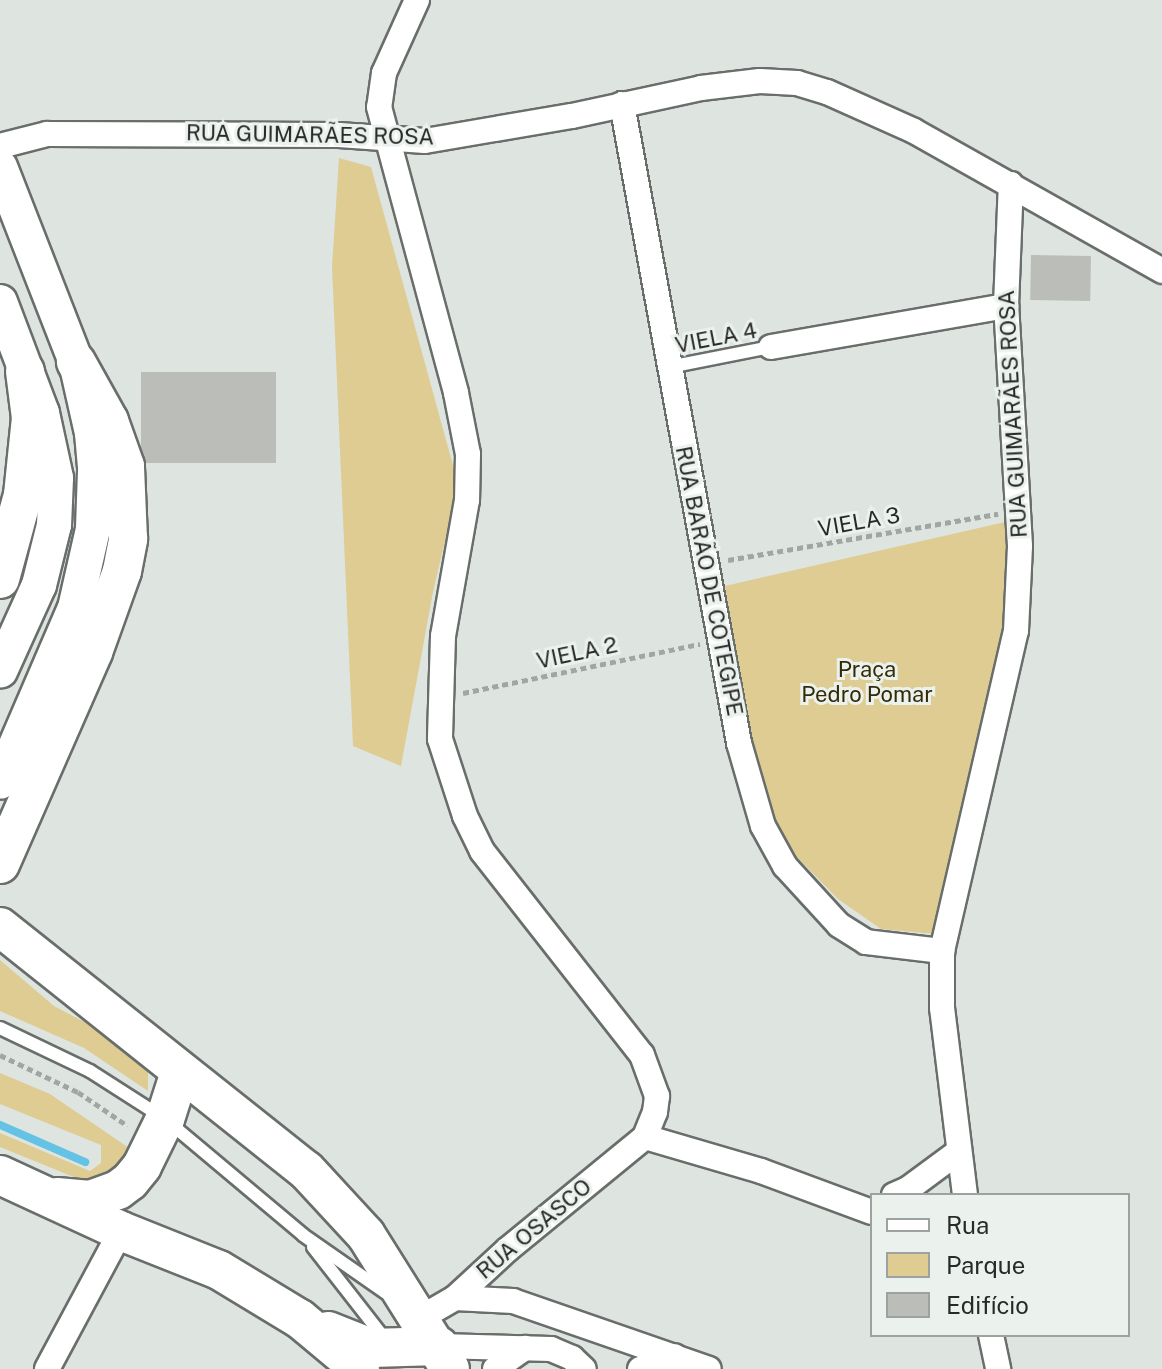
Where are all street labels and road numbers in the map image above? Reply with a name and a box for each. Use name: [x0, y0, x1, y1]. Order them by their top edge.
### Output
street label: RUA GUIMARÃES ROSA: [186, 120, 434, 150]
street label: RUA GUIMARÃES ROSA: [993, 289, 1033, 539]
street label: VIELA 4: [673, 317, 759, 359]
street label: RUA BARÃO DE COTEGIPE: [670, 444, 748, 718]
street label: VIELA 3: [816, 502, 902, 542]
street label: VIELA 2: [534, 632, 620, 674]
street label: RUA OSASCO: [471, 1173, 597, 1285]

